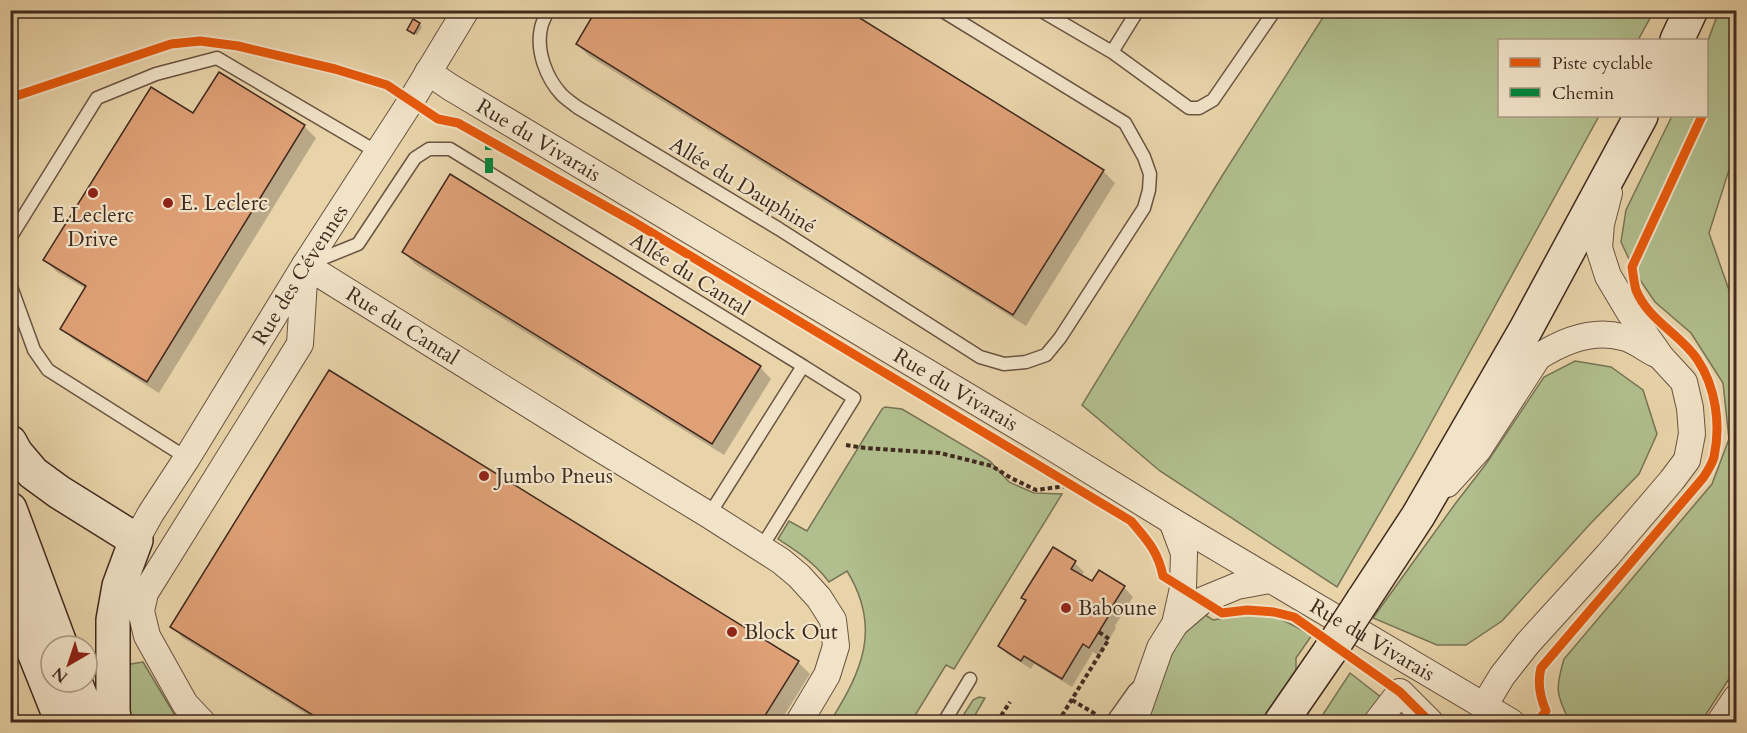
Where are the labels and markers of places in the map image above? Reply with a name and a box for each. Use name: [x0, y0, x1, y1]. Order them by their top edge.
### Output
marker: E.Leclerc Drive: [86, 186, 100, 200]
place label: E. Leclerc: [180, 189, 268, 218]
marker: E. Leclerc: [161, 196, 175, 210]
place label: E.Leclerc Drive: [52, 201, 134, 254]
place label: Jumbo Pneus: [493, 462, 613, 491]
marker: Jumbo Pneus: [477, 469, 491, 483]
place label: Baboune: [1078, 594, 1157, 623]
marker: Baboune: [1059, 601, 1073, 615]
place label: Block Out: [744, 618, 838, 647]
marker: Block Out: [725, 625, 739, 639]

